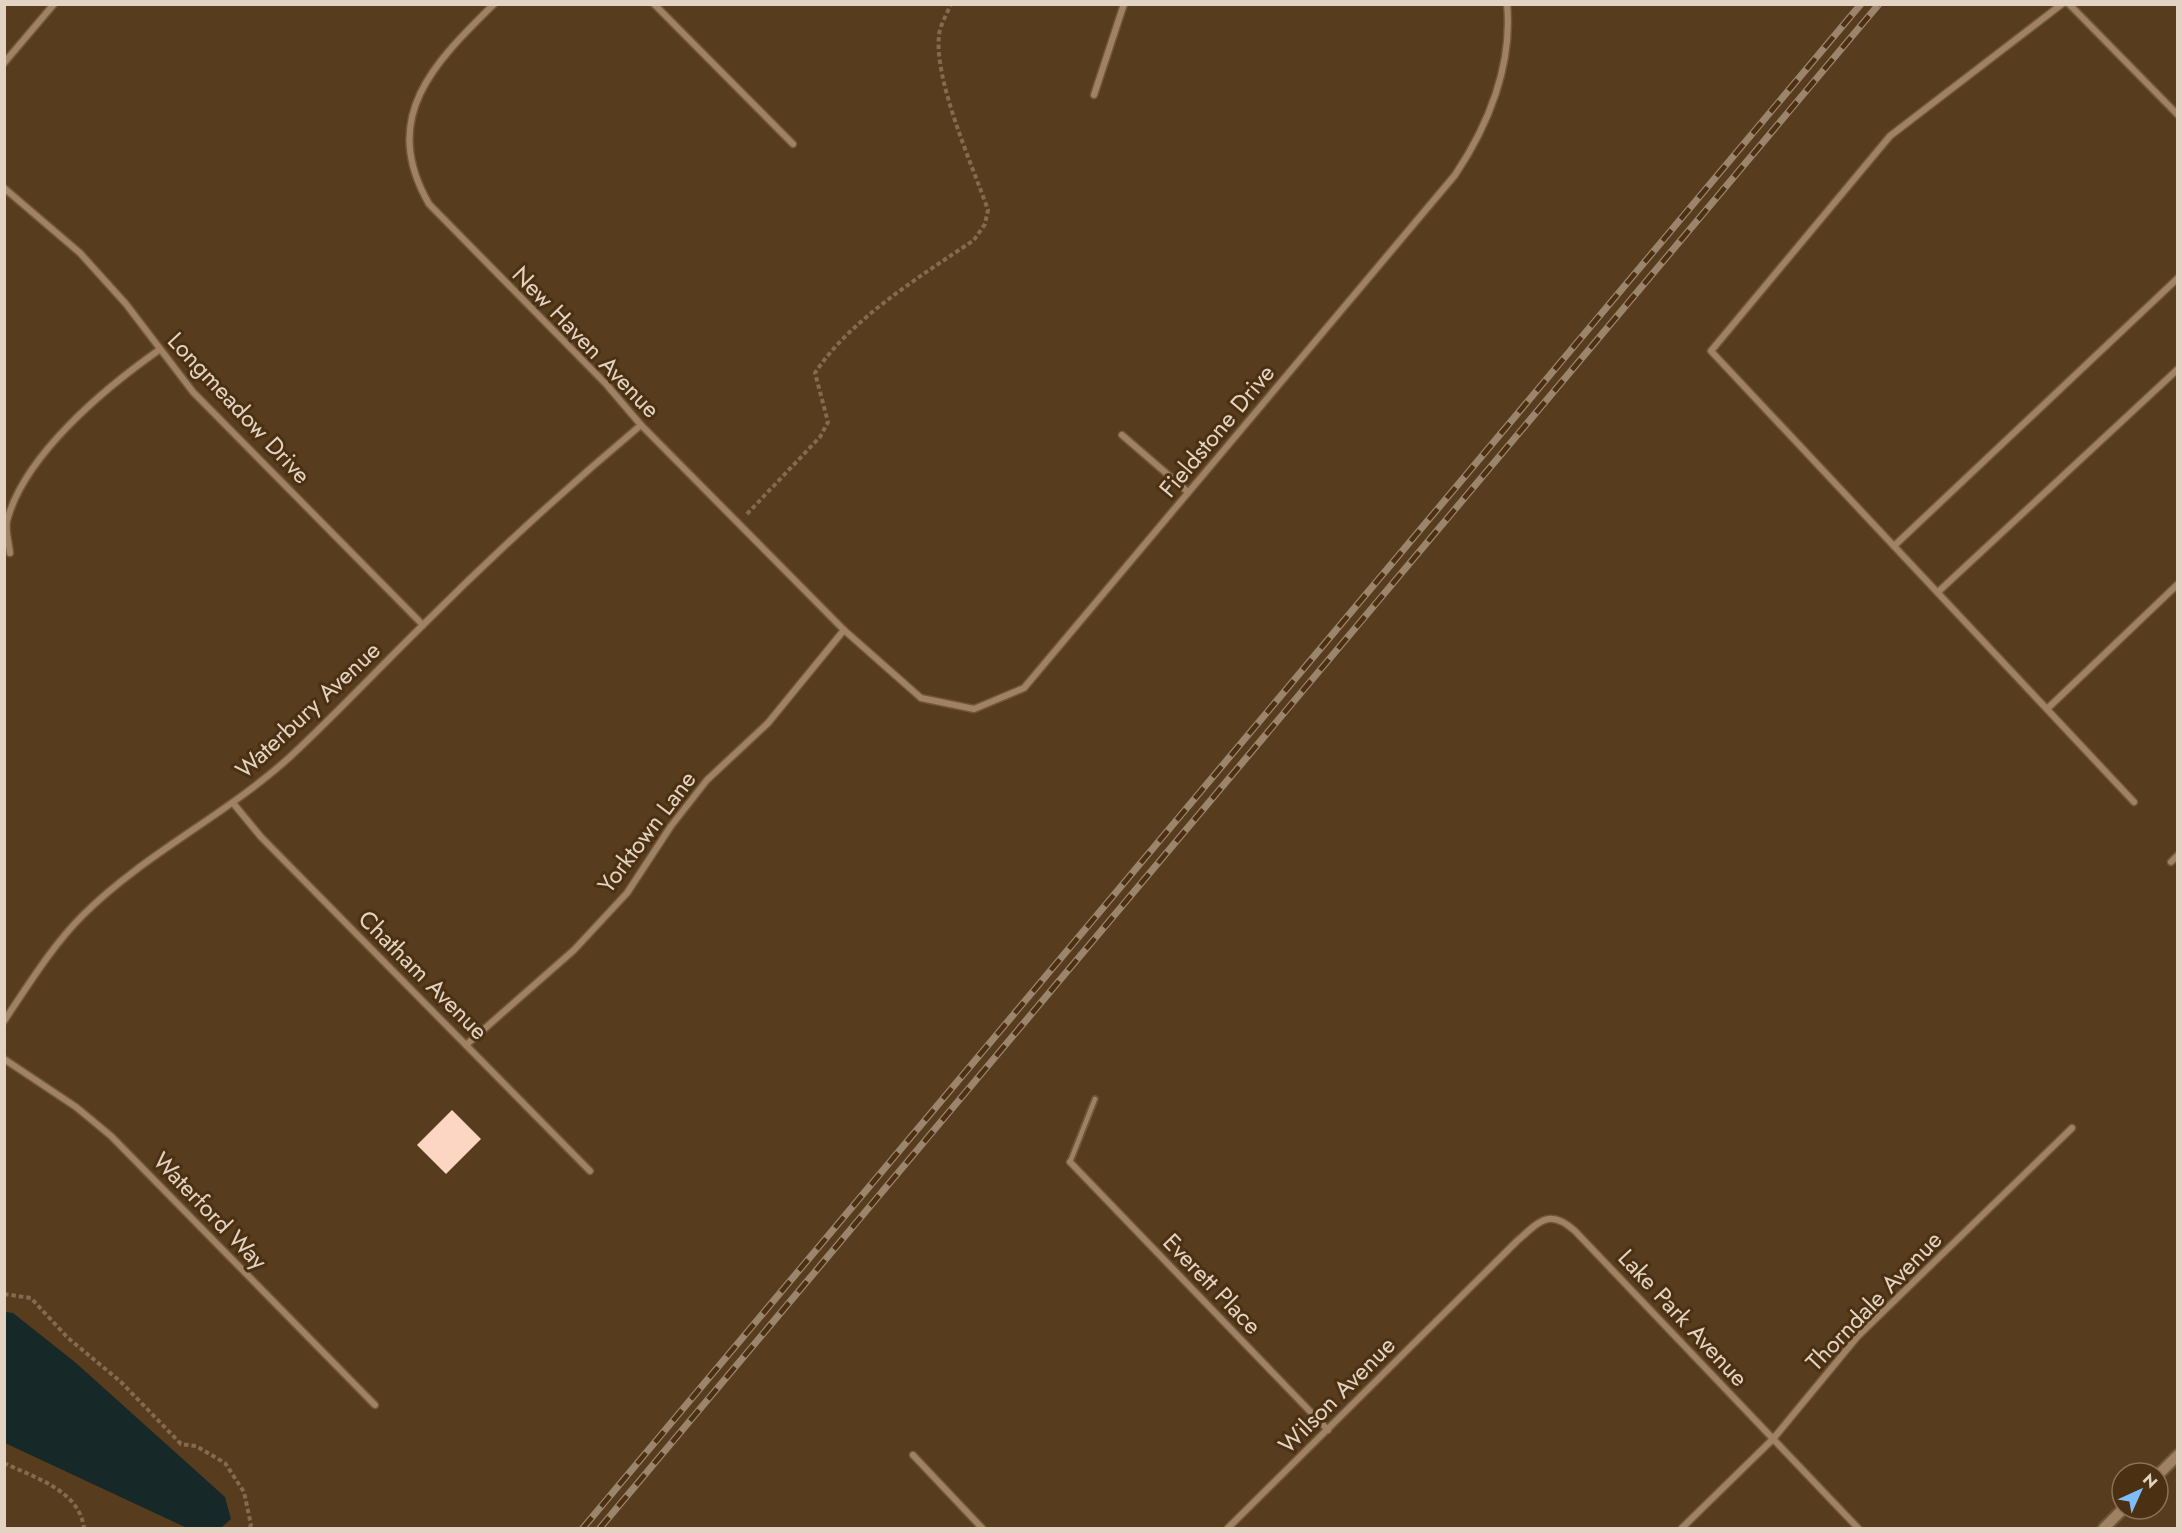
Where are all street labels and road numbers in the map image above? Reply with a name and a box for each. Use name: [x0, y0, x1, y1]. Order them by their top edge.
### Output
street label: New Haven Avenue: [504, 258, 668, 426]
street label: Longmeadow Drive: [160, 324, 319, 491]
street label: Fieldstone Drive: [1151, 357, 1283, 505]
street label: Waterbury Avenue: [227, 633, 388, 786]
street label: Yorktown Lane: [589, 763, 704, 900]
street label: Chatham Avenue: [350, 902, 496, 1048]
street label: Waterford Way: [145, 1144, 276, 1278]
street label: Thorndale Avenue: [1798, 1223, 1950, 1379]
street label: Everett Place: [1155, 1225, 1270, 1342]
street label: Lake Park Avenue: [1610, 1241, 1756, 1394]
street label: Wilson Avenue: [1270, 1328, 1403, 1461]

